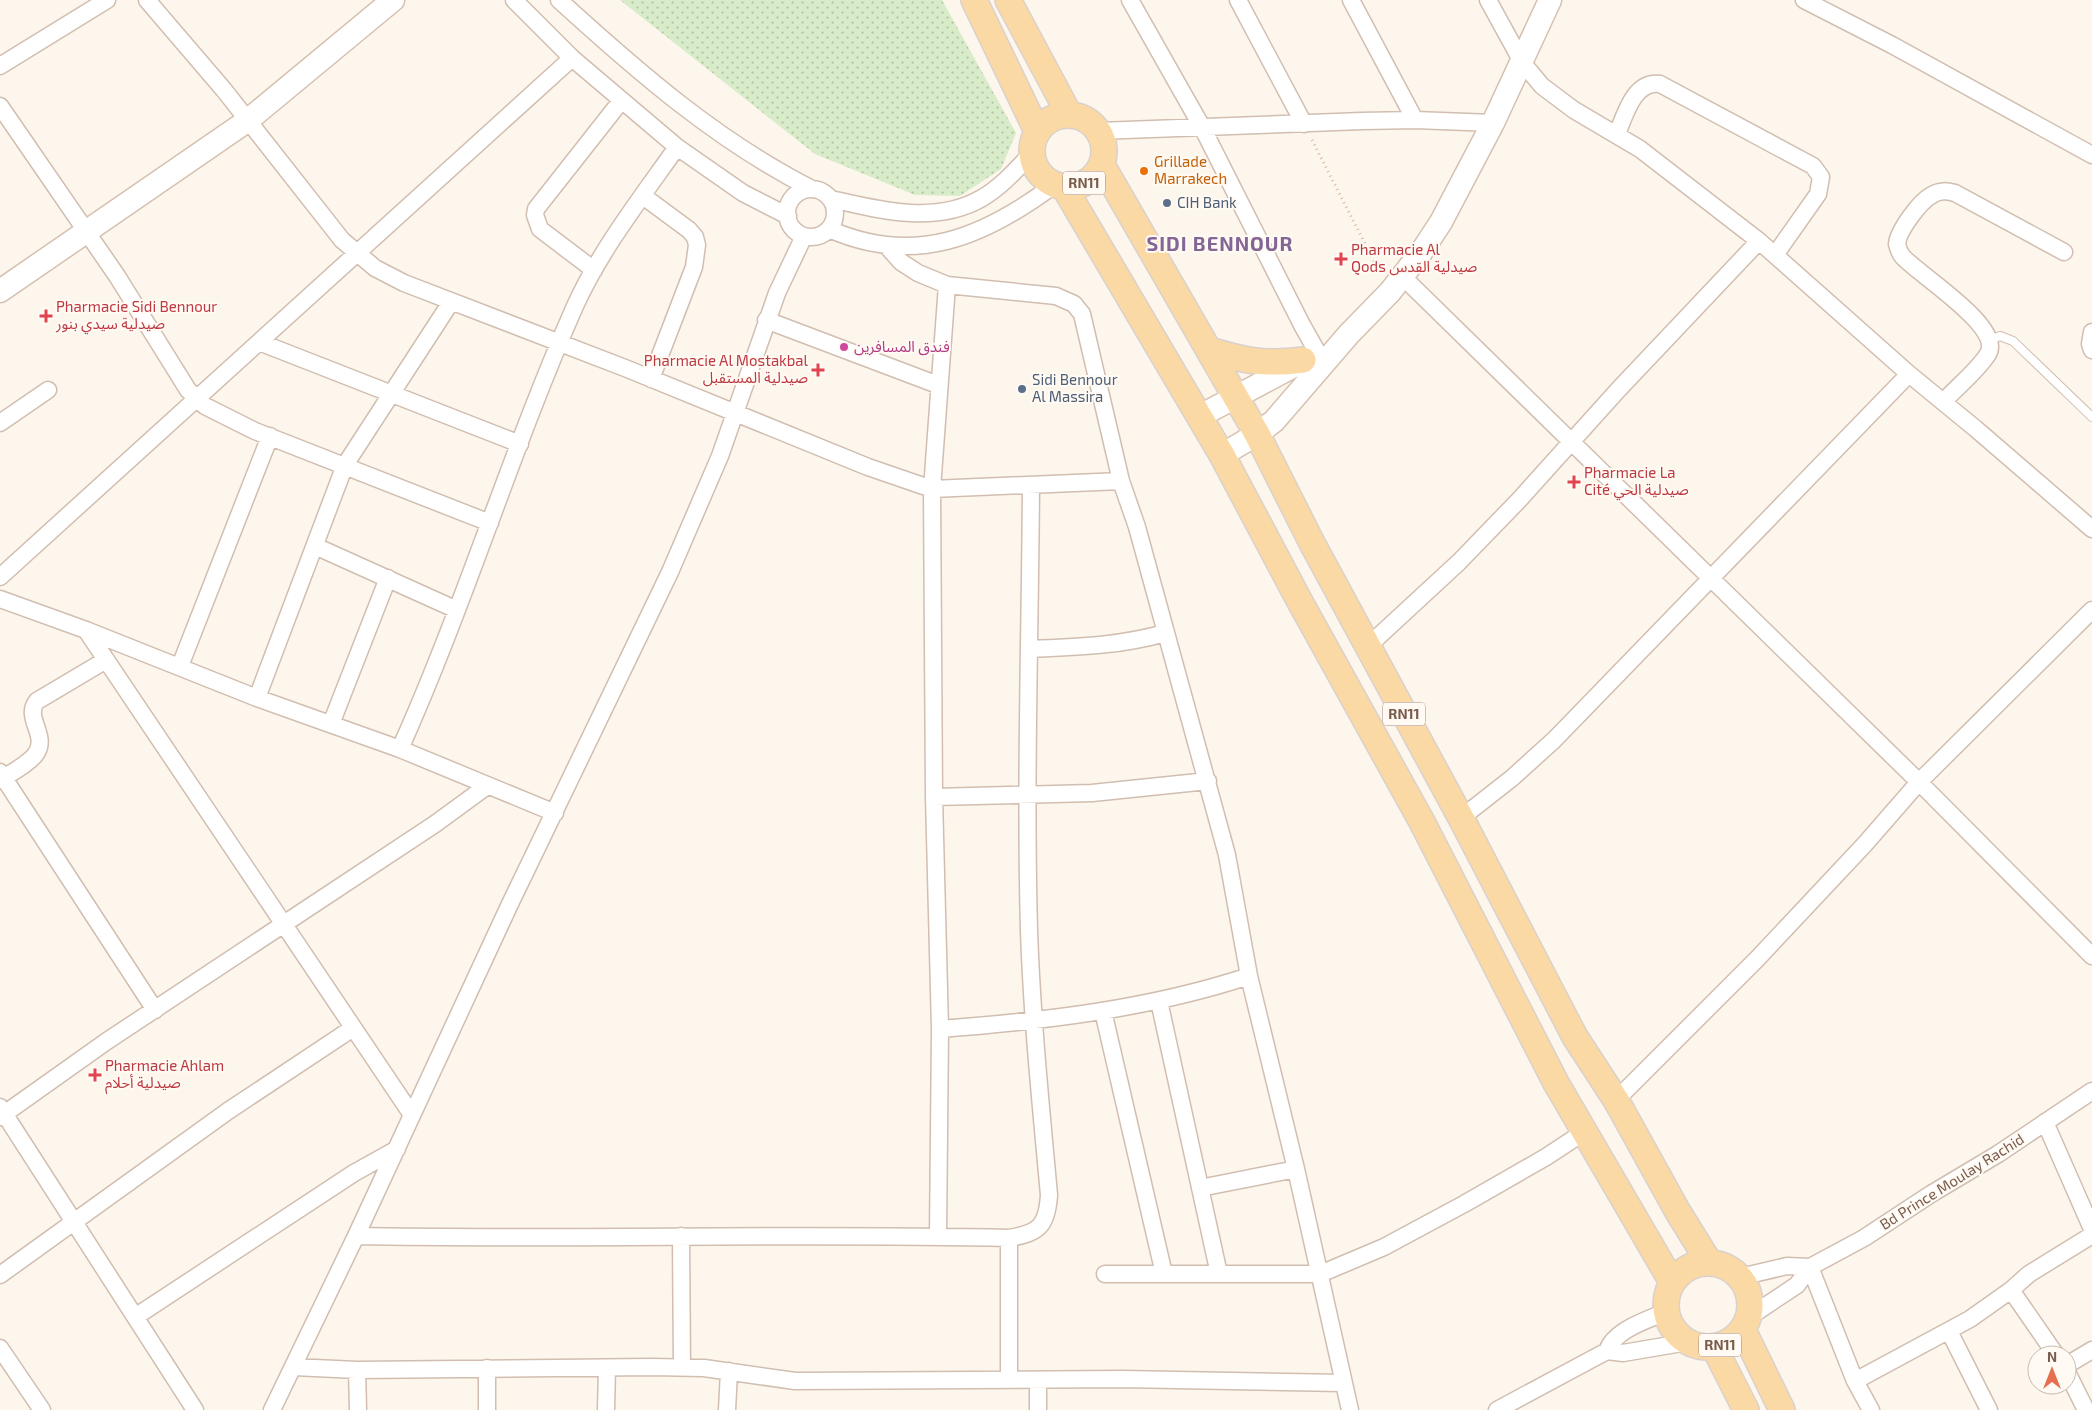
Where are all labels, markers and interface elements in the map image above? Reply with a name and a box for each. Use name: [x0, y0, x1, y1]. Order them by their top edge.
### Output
place label: Grillade Marrakech: [1154, 152, 1227, 187]
marker: Grillade Marrakech: [1138, 165, 1150, 177]
road number: RN11: [1063, 172, 1105, 194]
place label: CIH Bank: [1177, 193, 1237, 211]
marker: CIH Bank: [1161, 197, 1173, 209]
district label: SIDI BENNOUR: [1146, 231, 1294, 255]
place label: Pharmacie Al Qods صيدلية القدس: [1351, 240, 1477, 276]
marker: Pharmacie Al Qods صيدلية القدس: [1335, 253, 1347, 265]
place label: Pharmacie Sidi Bennour صيدلية سيدي بنور: [55, 297, 217, 335]
marker: Pharmacie Sidi Bennour صيدلية سيدي بنور: [40, 310, 52, 322]
place label: فندق المسافرين: [854, 337, 950, 356]
marker: فندق المسافرين: [838, 341, 850, 353]
place label: Pharmacie Al Mostakbal صيدلية المستقبل: [644, 351, 809, 387]
marker: Pharmacie Al Mostakbal صيدلية المستقبل: [812, 364, 824, 376]
place label: Sidi Bennour Al Massira: [1032, 370, 1118, 405]
marker: Sidi Bennour Al Massira: [1016, 383, 1028, 395]
place label: Pharmacie La Cité صيدلية الحي: [1584, 463, 1689, 501]
marker: Pharmacie La Cité صيدلية الحي: [1568, 476, 1580, 488]
road number: RN11: [1383, 702, 1425, 726]
place label: Pharmacie Ahlam صيدلية أحلام: [105, 1056, 224, 1094]
marker: Pharmacie Ahlam صيدلية أحلام: [89, 1069, 101, 1081]
street label: Bd Prince Moulay Rachid: [1876, 1129, 2027, 1233]
road number: RN11: [1699, 1334, 1741, 1356]
north arrow: [2027, 1345, 2077, 1395]
text: N: [2047, 1348, 2057, 1365]

